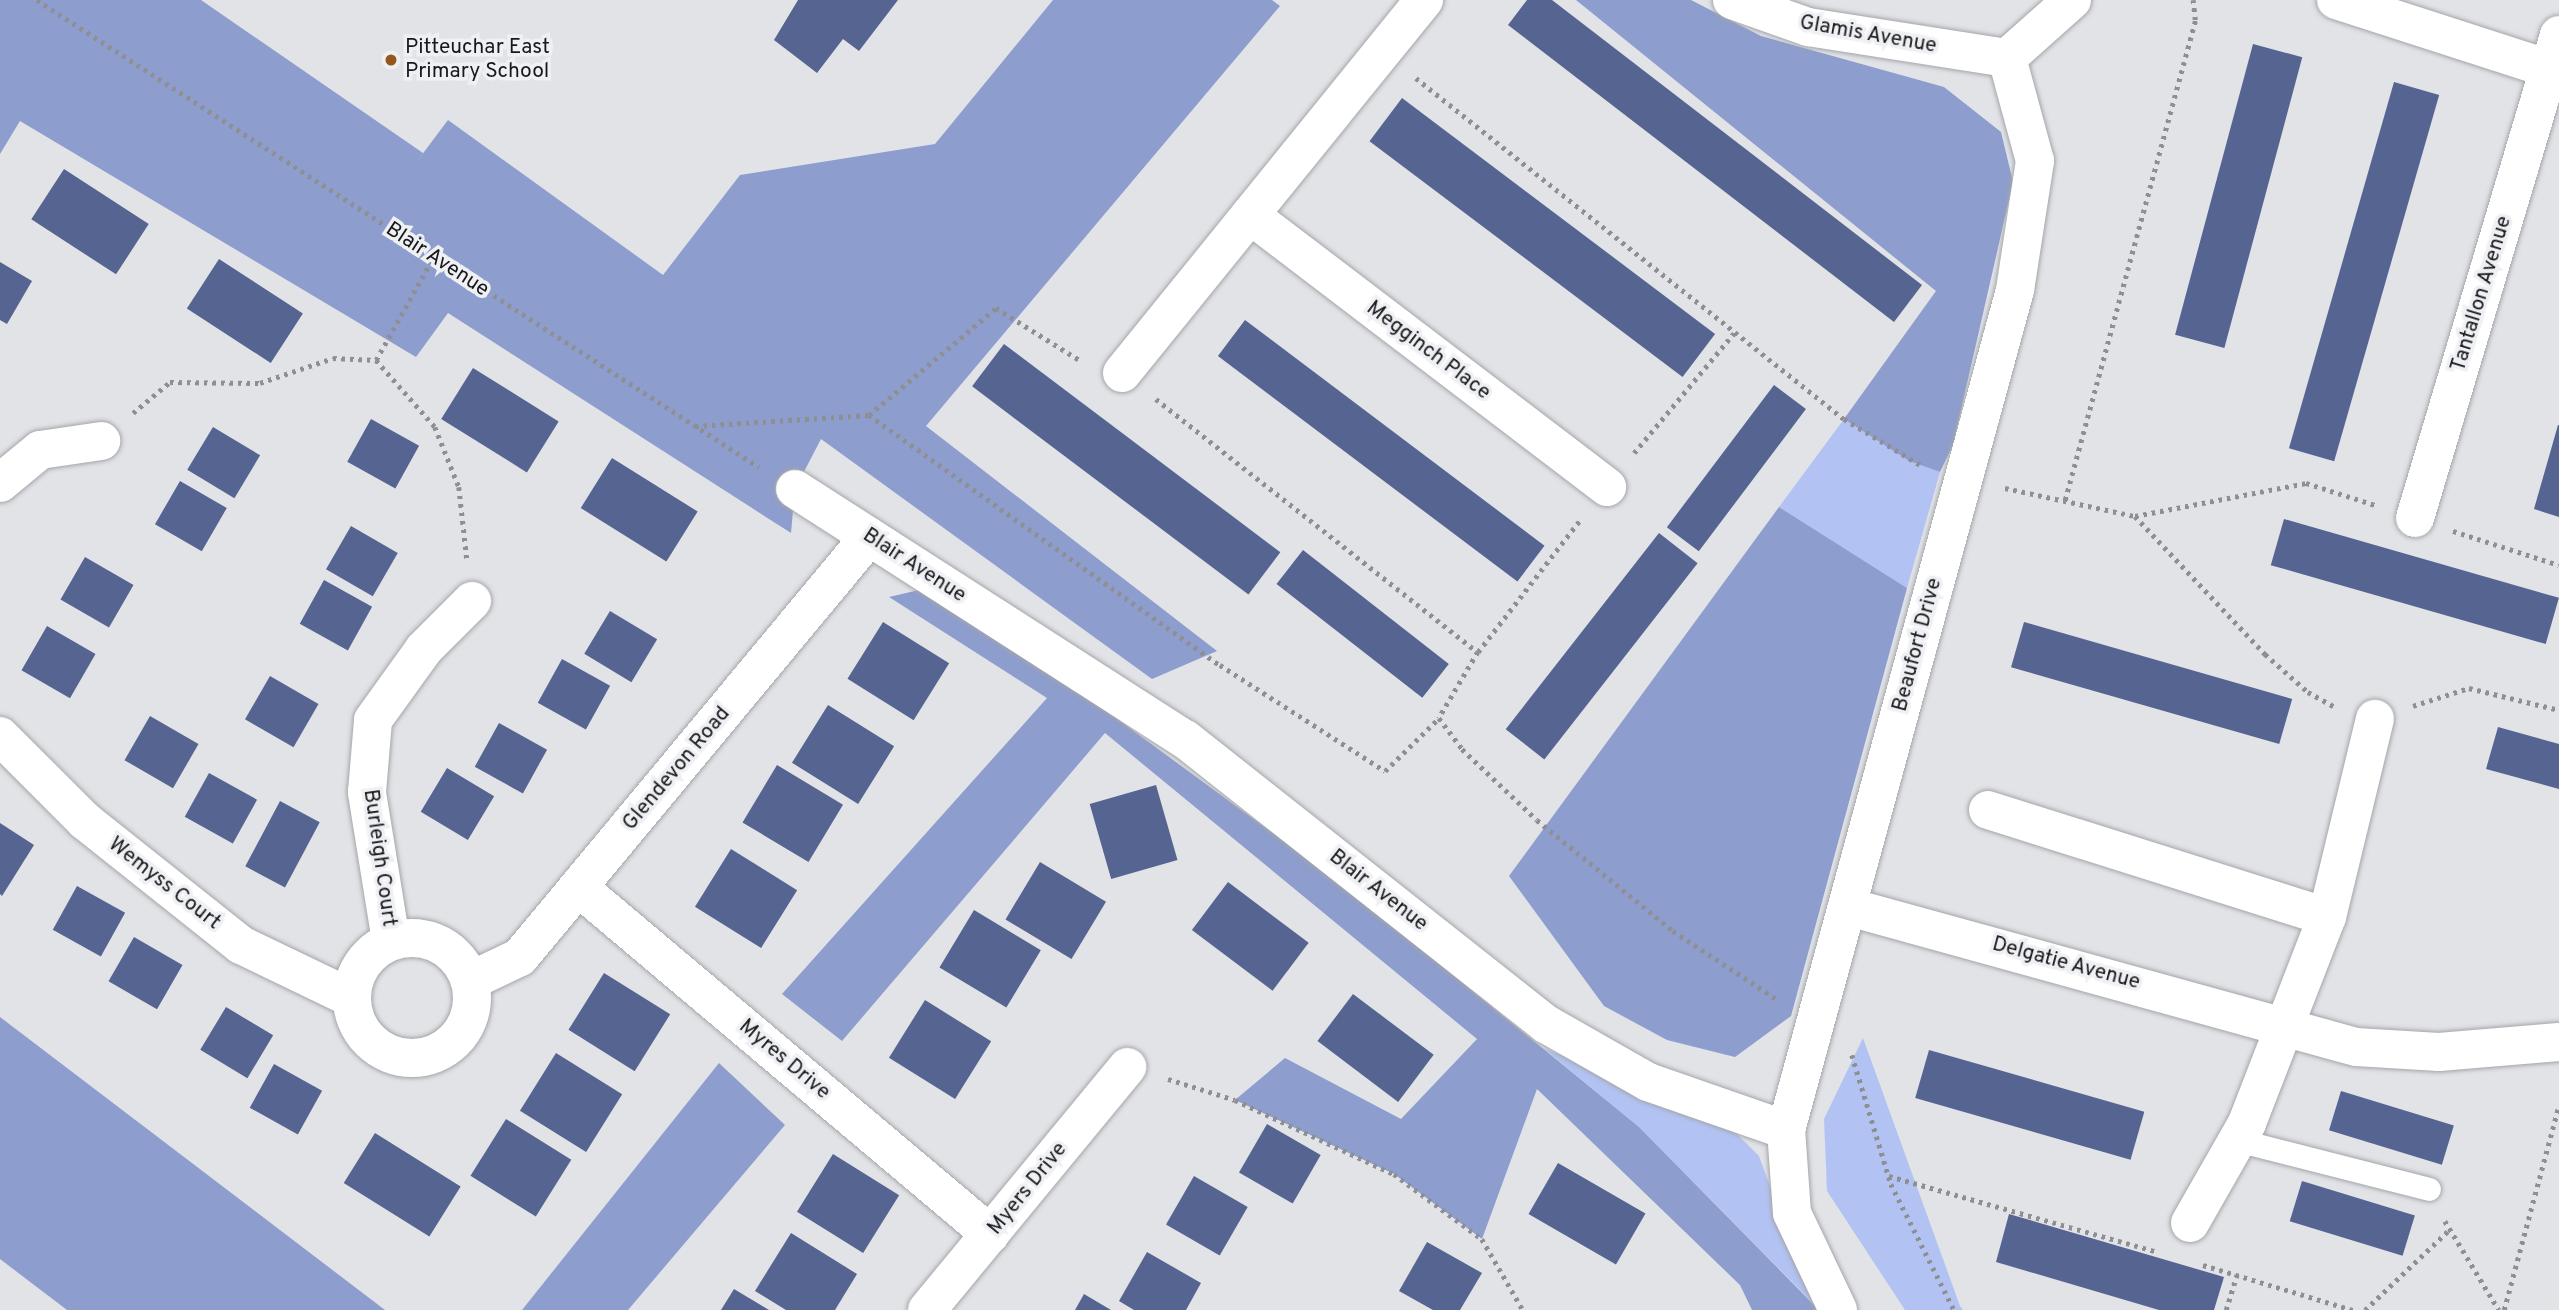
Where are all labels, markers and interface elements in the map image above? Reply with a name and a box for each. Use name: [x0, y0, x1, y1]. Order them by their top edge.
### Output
street label: Glamis Avenue: [1797, 10, 1939, 60]
place label: Pitteuchar East Primary School: [405, 35, 550, 85]
marker: Pitteuchar East Primary School: [383, 52, 399, 68]
street label: Tantallon Avenue: [2446, 213, 2518, 375]
street label: Blair Avenue: [380, 217, 494, 303]
street label: Megginch Place: [1361, 296, 1495, 406]
street label: Blair Avenue: [857, 523, 971, 609]
street label: Beaufort Drive: [1888, 575, 1948, 715]
street label: Glendevon Road: [618, 702, 736, 836]
street label: Burleigh Court: [357, 788, 401, 928]
street label: Wemyss Court: [103, 832, 225, 936]
street label: Blair Avenue: [1323, 844, 1433, 938]
street label: Delgatie Avenue: [1989, 932, 2143, 996]
street label: Myres Drive: [733, 1015, 835, 1105]
street label: Myers Drive: [983, 1138, 1073, 1240]

